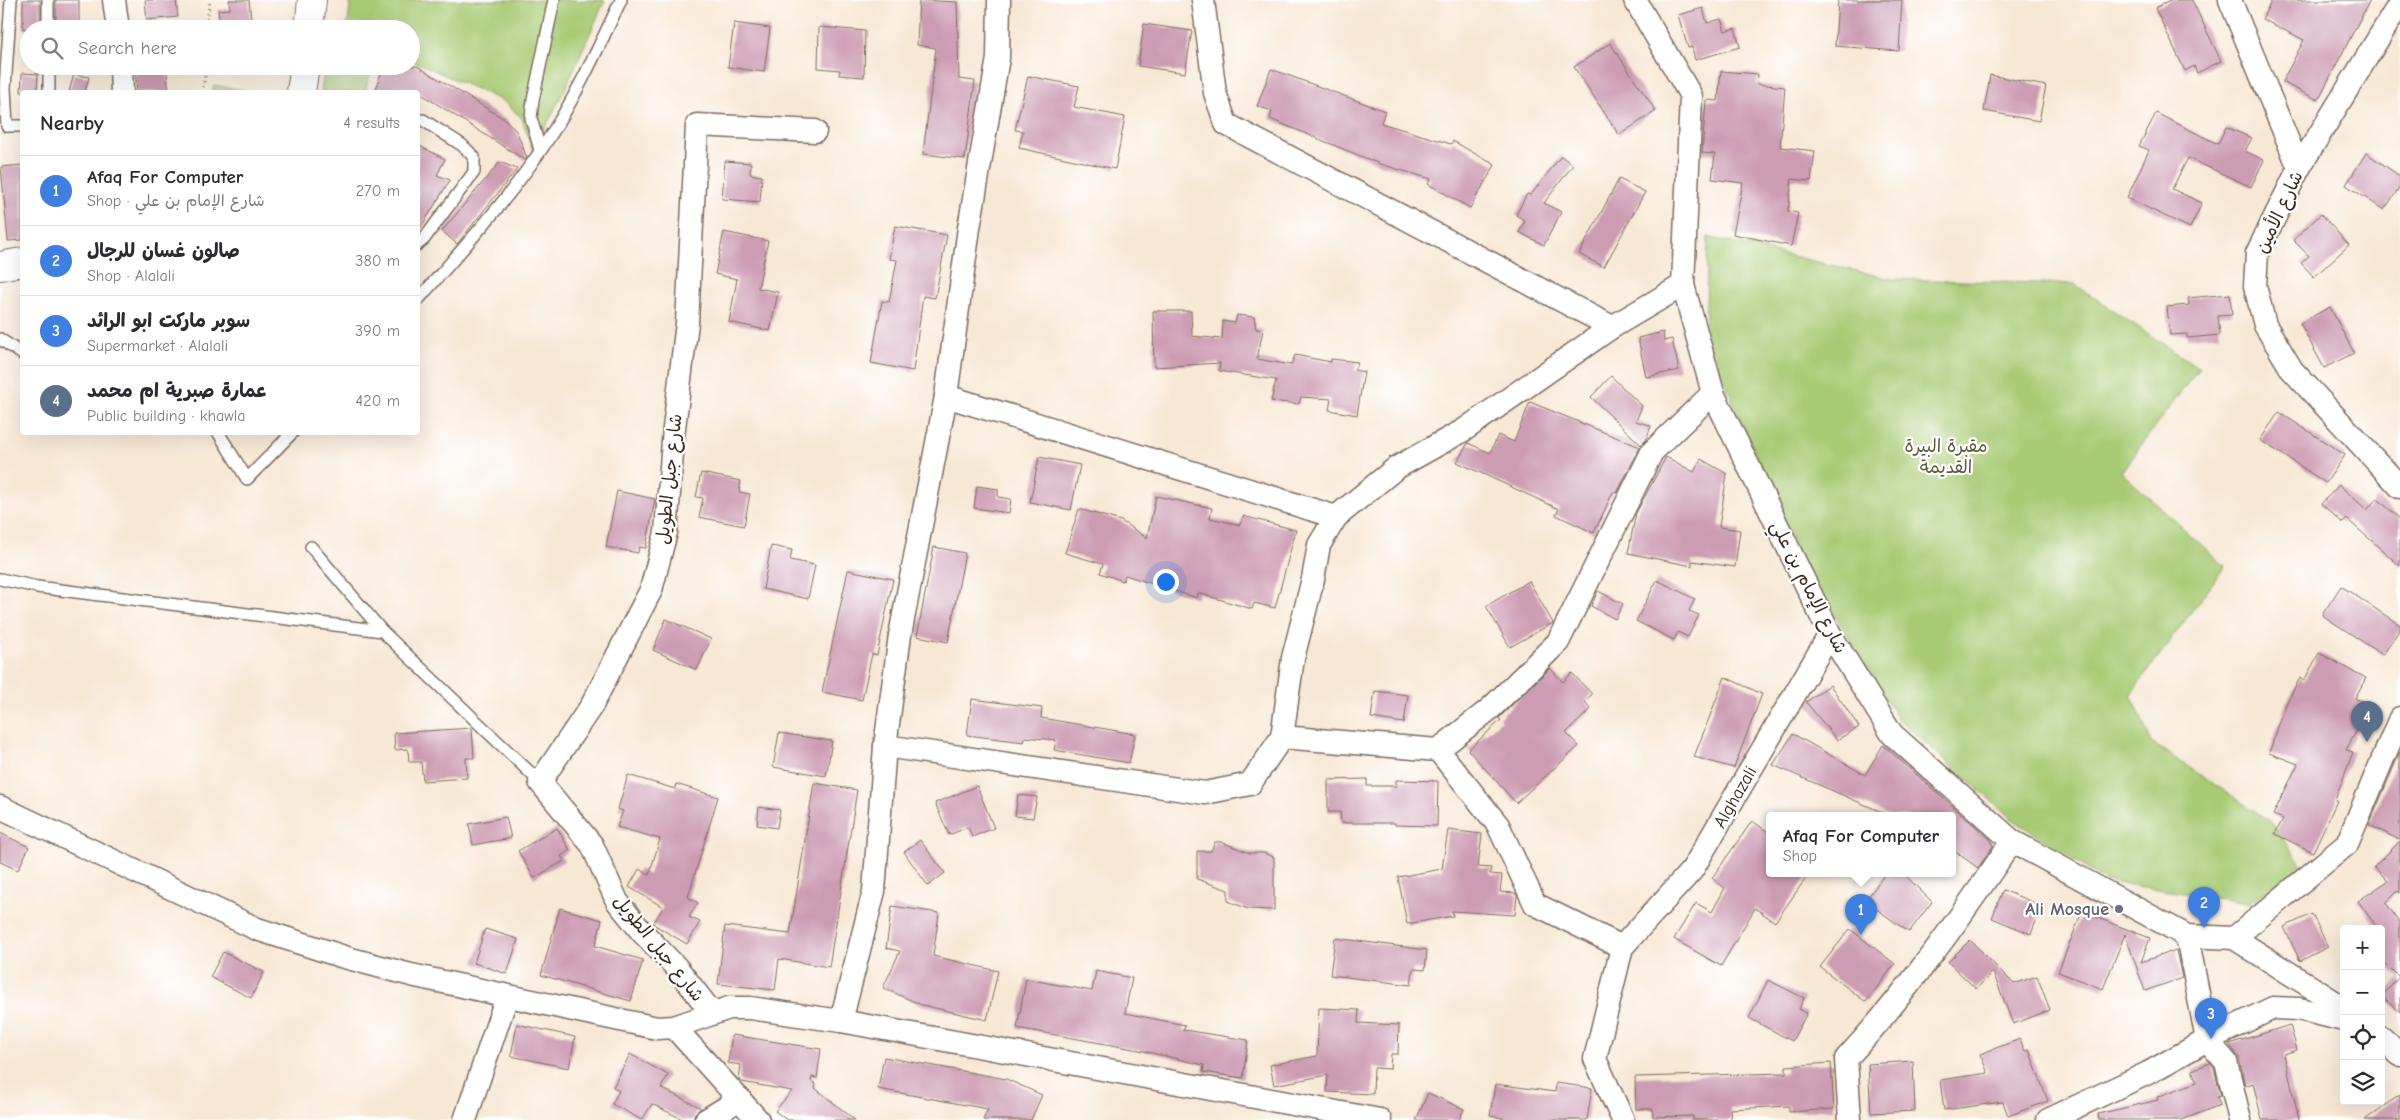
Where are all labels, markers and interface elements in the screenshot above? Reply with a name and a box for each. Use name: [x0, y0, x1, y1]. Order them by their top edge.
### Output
search box: [20, 20, 420, 75]
icon: search: [38, 34, 66, 62]
text: Search here: [78, 37, 177, 59]
text: Nearby: [40, 111, 104, 135]
text: 4 results: [343, 114, 400, 132]
text: Afaq For Computer: [87, 166, 244, 188]
street label: شارع الأمين: [2250, 167, 2308, 257]
text: 1: [53, 182, 59, 200]
text: 270 m: [356, 182, 400, 200]
text: Shop · شارع الإمام بن علي: [87, 192, 265, 210]
text: صالون غسان للرجال: [87, 240, 240, 262]
text: 2: [52, 252, 60, 270]
text: 380 m: [355, 252, 400, 270]
text: Shop · Alalali: [87, 267, 175, 285]
text: سوبر ماركت ابو الرائد: [87, 310, 250, 332]
text: 3: [52, 322, 60, 340]
text: 390 m: [355, 322, 400, 340]
text: Supermarket · Alalali: [87, 337, 228, 355]
text: عمارة صبرية ام محمد: [87, 380, 267, 402]
text: 4: [52, 392, 60, 410]
text: 420 m: [356, 392, 400, 410]
text: Public building · khawla: [87, 407, 246, 425]
street label: شارع جبل الطويل: [652, 413, 688, 546]
park label: مقبرة البيرة القديمة: [1905, 436, 1987, 478]
street label: شارع الإمام بن علي: [1762, 517, 1851, 659]
your location: [1153, 569, 1179, 595]
pin: 4: [2351, 701, 2383, 742]
street label: Alghazali: [1709, 763, 1761, 832]
popup: [1766, 812, 1956, 877]
text: Afaq For Computer: [1783, 825, 1939, 847]
text: Shop: [1783, 847, 1817, 865]
pin: 2: [2188, 887, 2220, 928]
street label: شارع جبل الطويل: [608, 891, 708, 1007]
pin: 1: [1845, 894, 1877, 935]
place label: Ali Mosque: [2025, 899, 2109, 920]
marker: Ali Mosque: [2113, 903, 2125, 915]
map controls: [2340, 925, 2385, 1105]
button: +: [2340, 925, 2385, 970]
button: −: [2340, 970, 2385, 1015]
pin: 3: [2195, 998, 2227, 1039]
button: locate: [2340, 1015, 2385, 1060]
button: layers: [2340, 1060, 2385, 1105]

